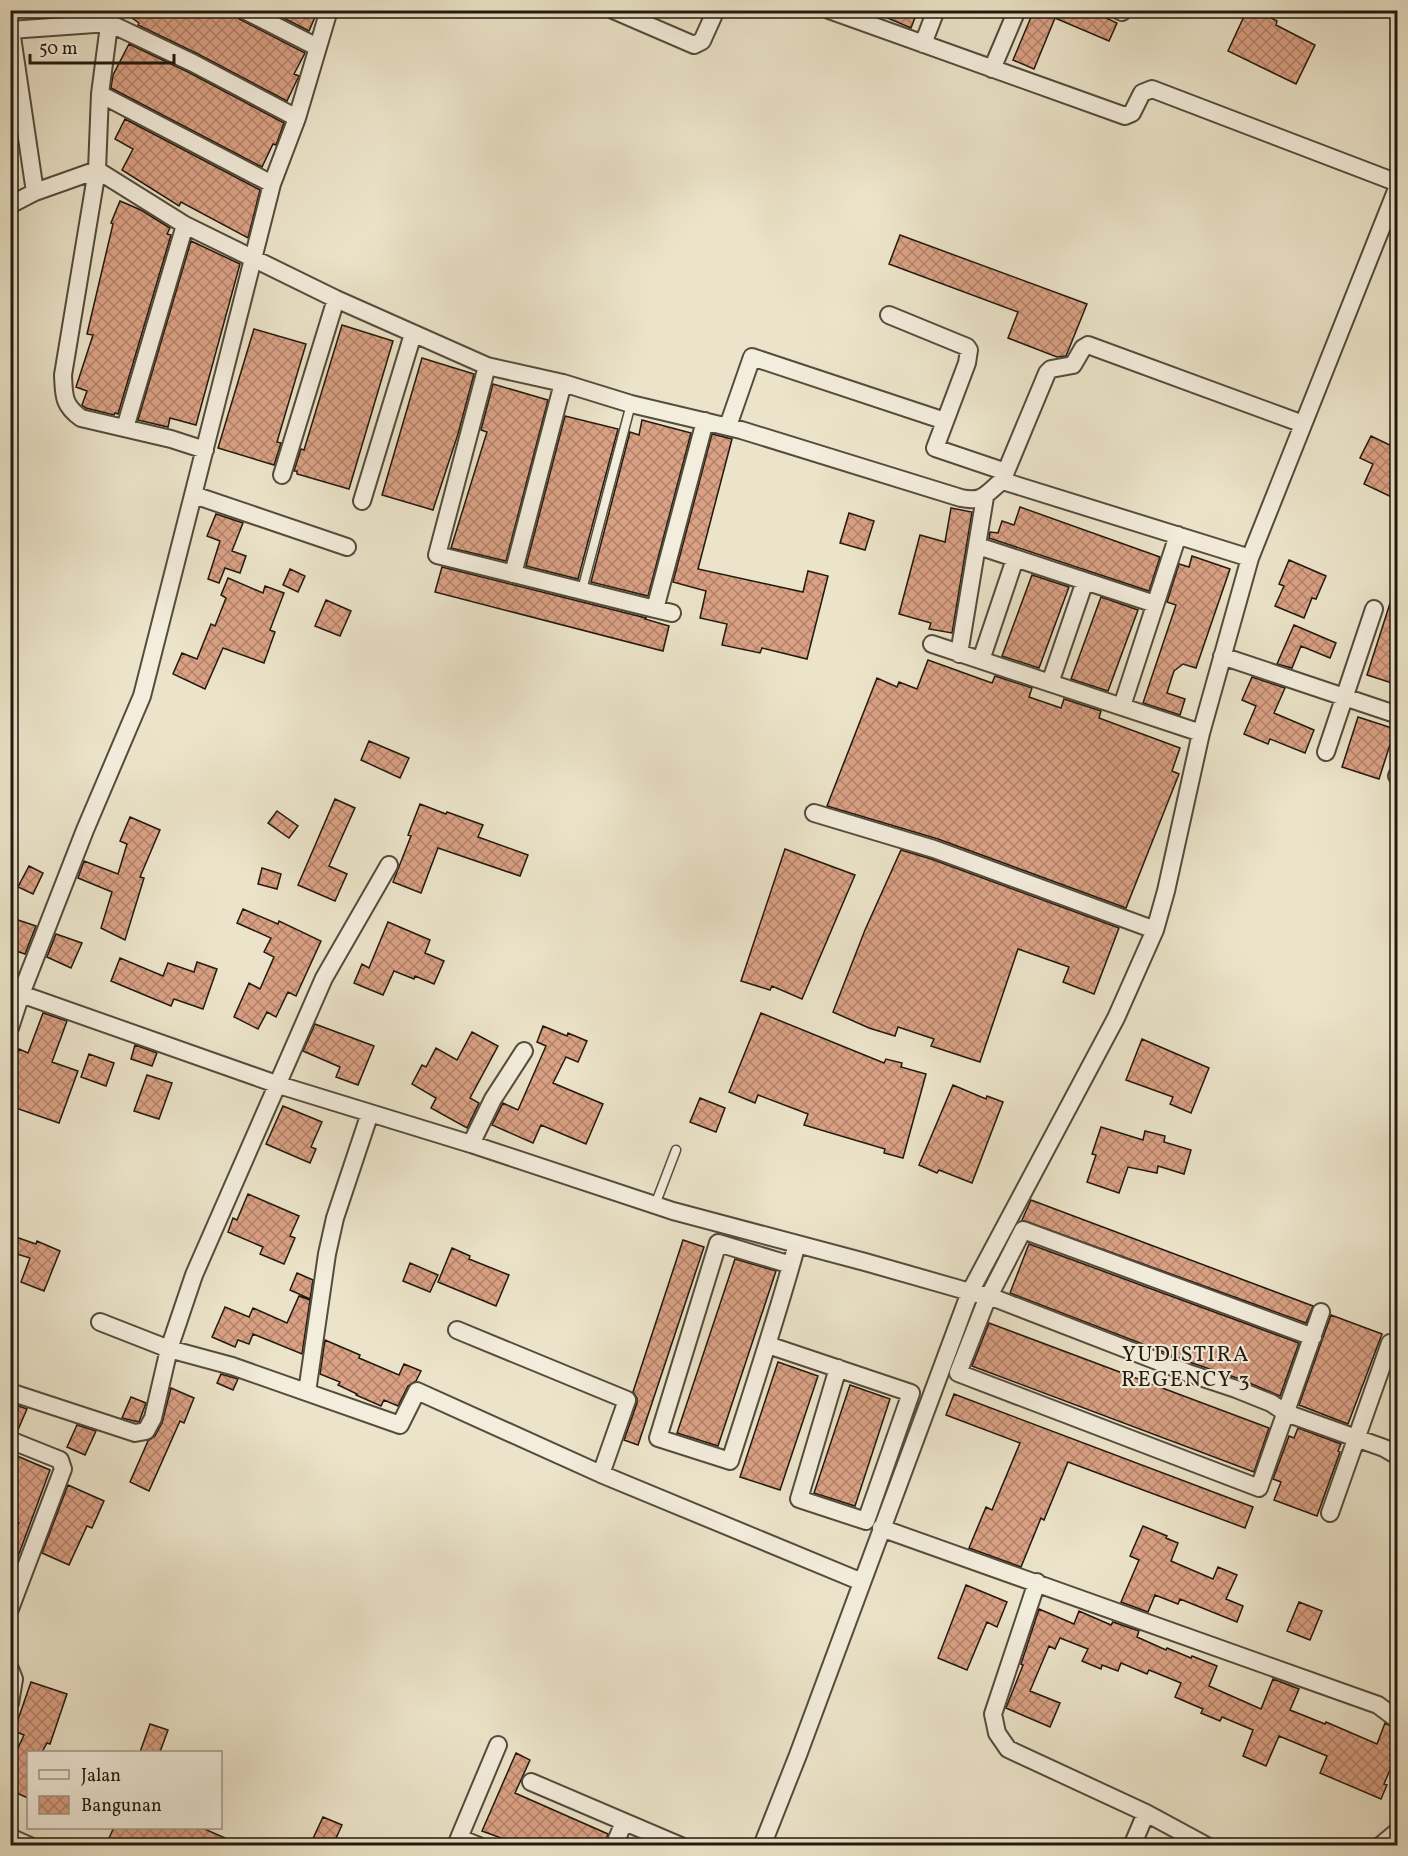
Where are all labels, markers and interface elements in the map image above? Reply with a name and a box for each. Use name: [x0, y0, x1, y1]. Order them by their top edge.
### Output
scale bar: [30, 27, 174, 65]
text: 50 m: [39, 37, 78, 62]
district label: YUDISTIRA REGENCY 3: [1121, 1340, 1251, 1396]
legend: [27, 1751, 222, 1829]
text: Jalan: [81, 1764, 121, 1789]
text: Bangunan: [81, 1794, 162, 1819]

